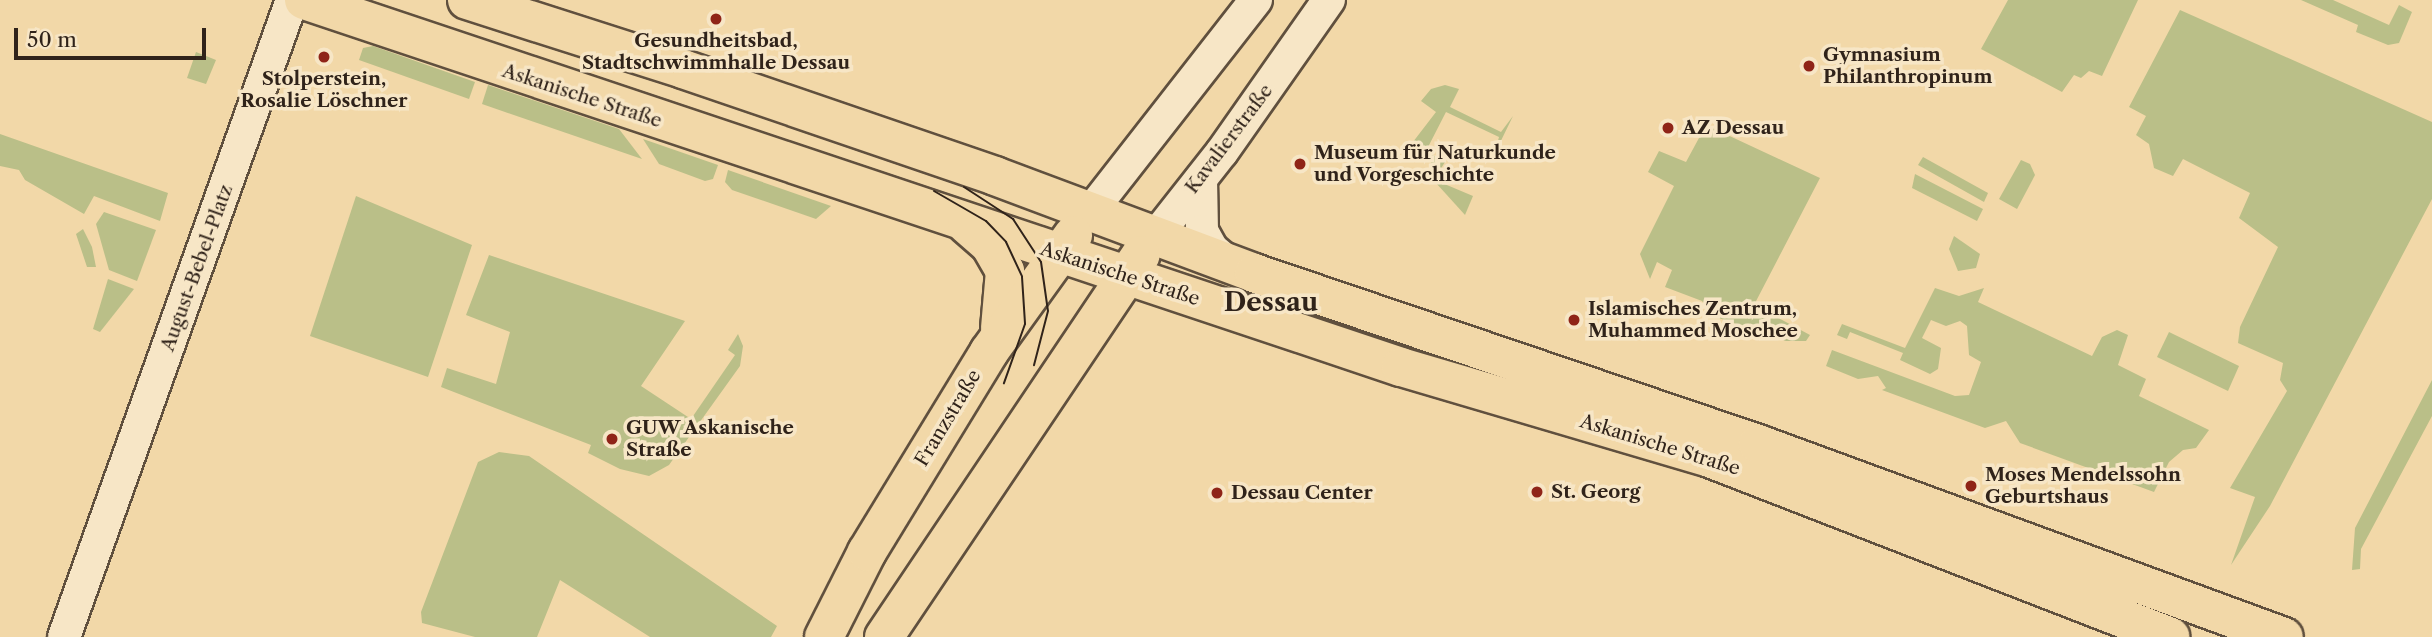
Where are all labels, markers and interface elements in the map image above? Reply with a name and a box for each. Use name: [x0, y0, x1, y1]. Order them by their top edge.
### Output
marker: Gesundheitsbad, Stadtschwimmhalle Dessau: [708, 11, 724, 27]
scale bar: [18, 14, 210, 58]
text: 50 m: [27, 27, 77, 52]
place label: Gesundheitsbad, Stadtschwimmhalle Dessau: [582, 30, 850, 74]
place label: Gymnasium Philanthropinum: [1823, 44, 1992, 88]
marker: Stolperstein, Rosalie Löschner: [316, 49, 332, 65]
marker: Gymnasium Philanthropinum: [1801, 58, 1817, 74]
street label: Askanische Straße: [499, 59, 665, 133]
place label: Stolperstein, Rosalie Löschner: [240, 68, 408, 112]
street label: Kavalierstraße: [1181, 80, 1277, 198]
place label: AZ Dessau: [1682, 117, 1784, 139]
marker: AZ Dessau: [1660, 120, 1676, 136]
place label: Museum für Naturkunde und Vorgeschichte: [1314, 142, 1556, 186]
marker: Museum für Naturkunde und Vorgeschichte: [1292, 156, 1308, 172]
street label: August-Bebel-Platz: [156, 182, 238, 354]
street label: Askanische Straße: [1037, 237, 1203, 311]
district label: Dessau: [1224, 287, 1318, 319]
place label: Islamisches Zentrum, Muhammed Moschee: [1588, 298, 1798, 342]
marker: Islamisches Zentrum, Muhammed Moschee: [1566, 312, 1582, 328]
street label: Franzstraße: [910, 366, 986, 470]
street label: Askanische Straße: [1577, 410, 1743, 480]
place label: GUW Askanische Straße: [626, 417, 795, 461]
marker: GUW Askanische Straße: [604, 431, 620, 447]
place label: Moses Mendelssohn Geburtshaus: [1985, 464, 2181, 508]
marker: Moses Mendelssohn Geburtshaus: [1963, 478, 1979, 494]
place label: St. Georg: [1551, 481, 1640, 503]
place label: Dessau Center: [1231, 482, 1373, 504]
marker: St. Georg: [1529, 484, 1545, 500]
marker: Dessau Center: [1209, 485, 1225, 501]

